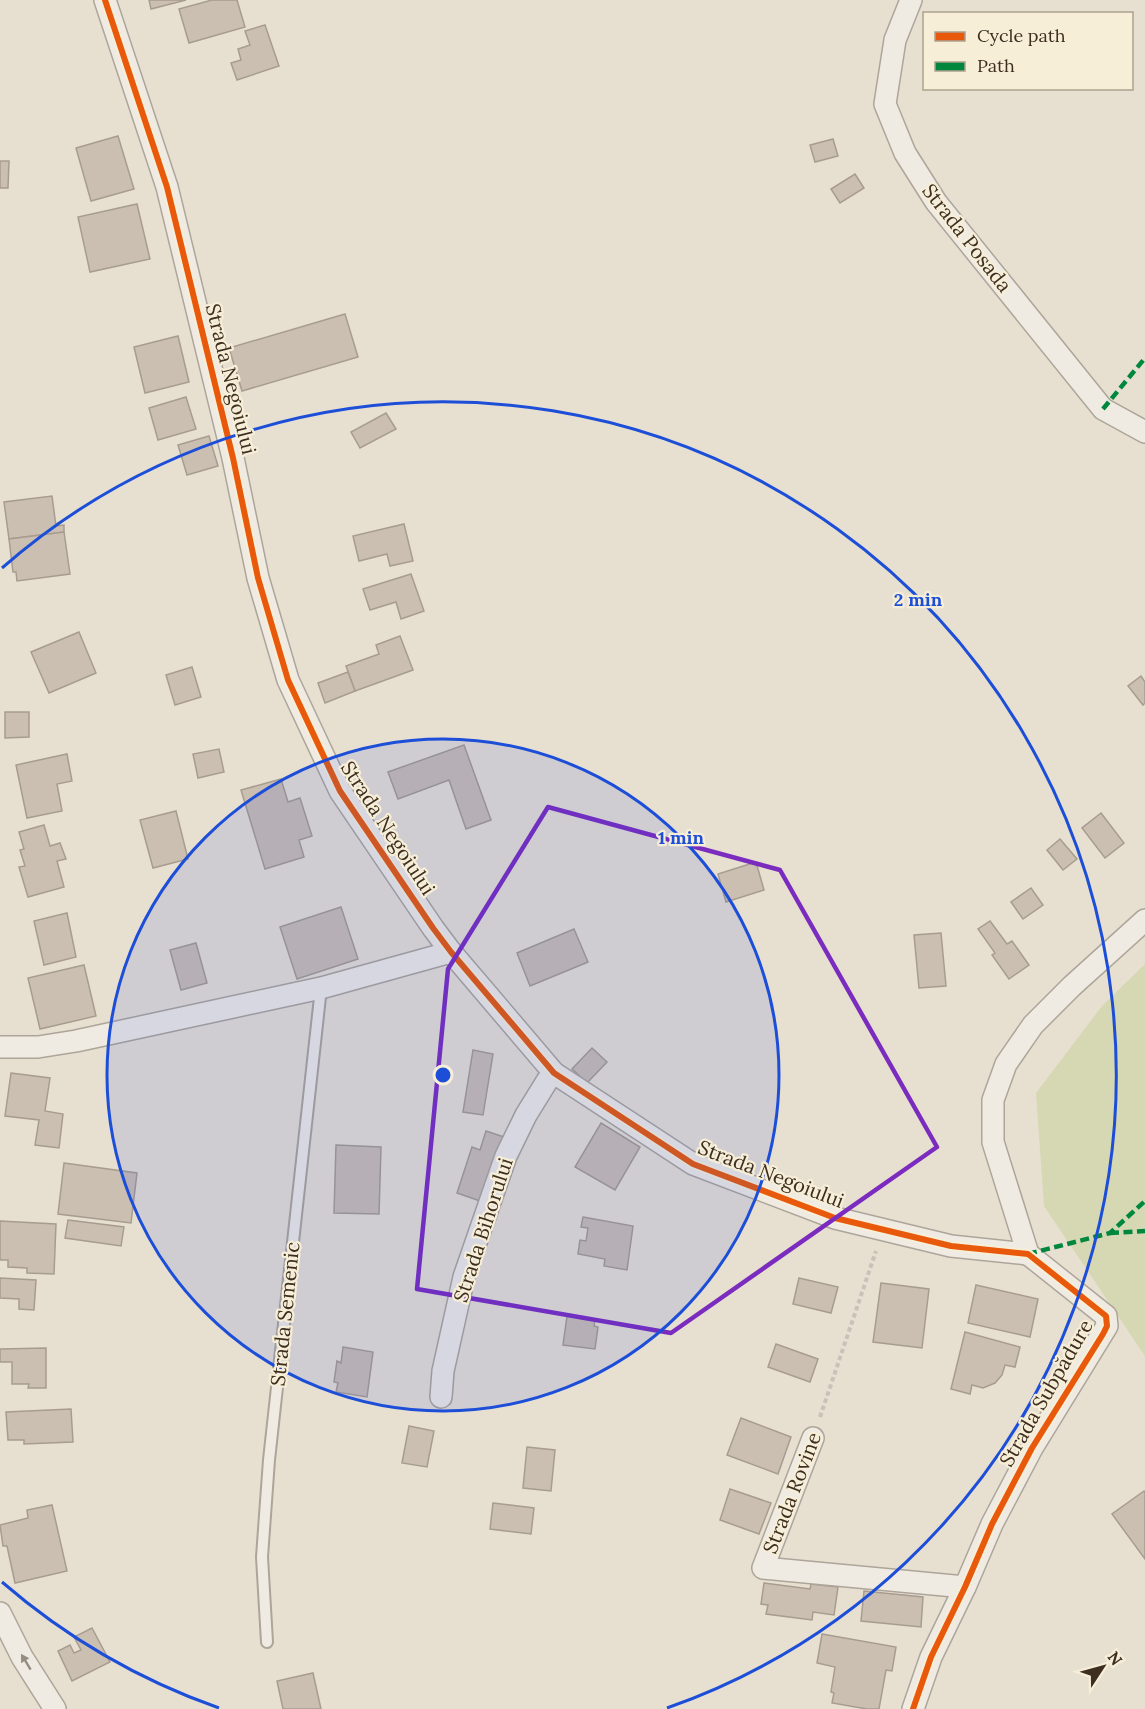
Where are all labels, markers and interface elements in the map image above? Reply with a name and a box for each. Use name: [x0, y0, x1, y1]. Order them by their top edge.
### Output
legend: [923, 12, 1133, 90]
text: Cycle path: [977, 24, 1066, 47]
text: Path: [977, 54, 1015, 77]
street label: Strada Posada: [917, 178, 1018, 297]
street label: Strada Negoiului: [201, 301, 262, 457]
text: 2 min: [894, 588, 943, 611]
street label: Strada Negoiului: [336, 756, 441, 899]
text: 1 min: [658, 826, 704, 849]
centre of rings: [433, 1065, 453, 1085]
street label: Strada Negoiului: [695, 1134, 848, 1213]
street label: Strada Bihorului: [447, 1154, 518, 1305]
street label: Strada Semenic: [265, 1241, 304, 1387]
street label: Strada Subpădure: [993, 1315, 1098, 1471]
street label: Strada Rovine: [757, 1428, 826, 1557]
north arrow: [1073, 1637, 1133, 1697]
text: N: [1103, 1647, 1127, 1669]
one-way arrow: [20, 1654, 31, 1670]

